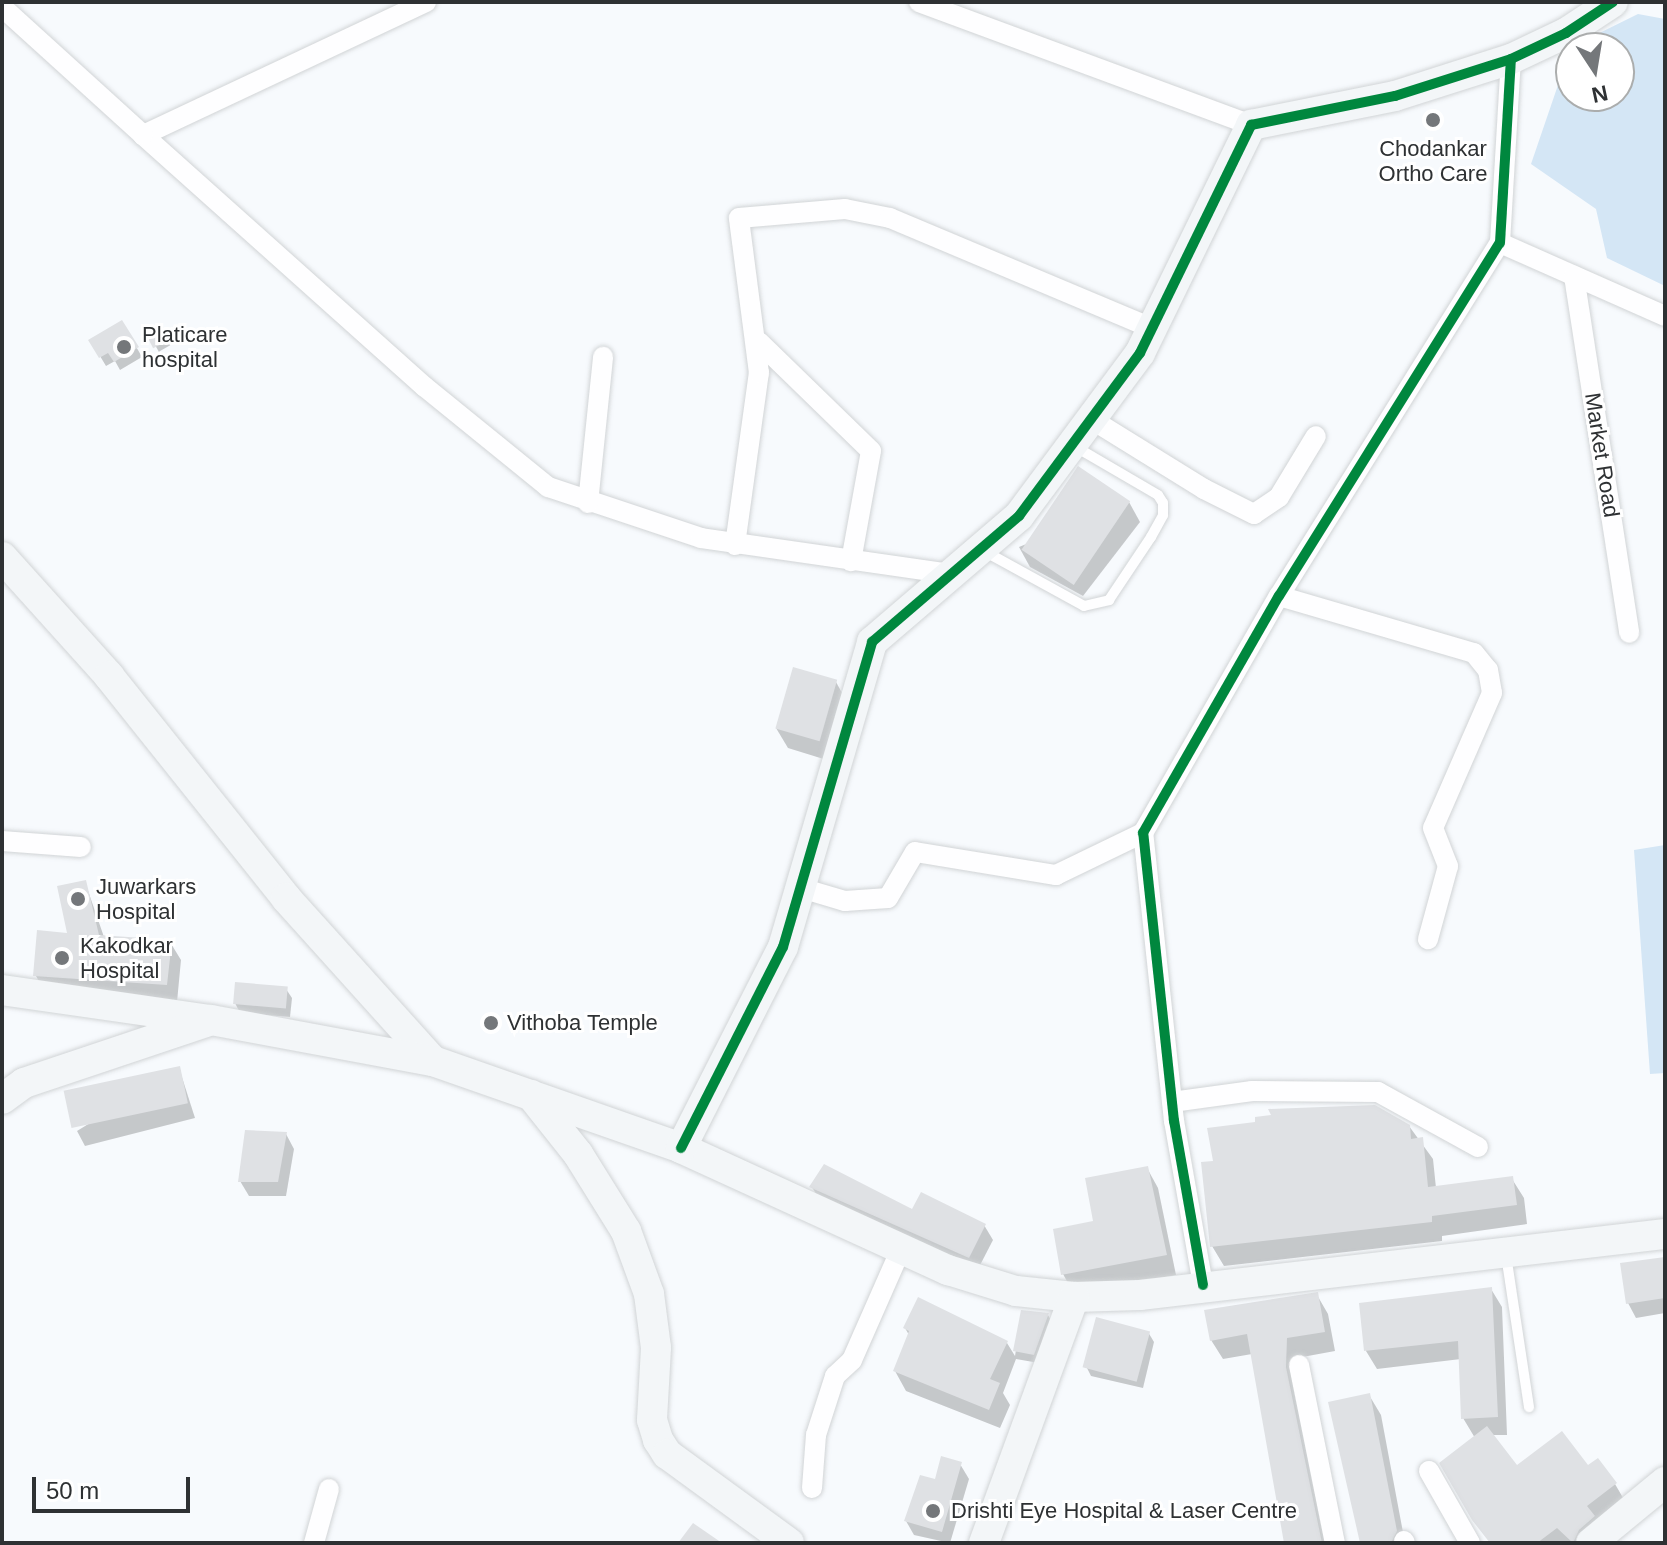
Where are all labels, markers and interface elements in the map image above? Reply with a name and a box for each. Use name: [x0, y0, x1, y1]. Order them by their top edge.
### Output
north arrow: [1555, 32, 1635, 112]
text: N: [1589, 80, 1610, 108]
marker: Chodankar Ortho Care: [1422, 109, 1444, 131]
place label: Chodankar Ortho Care: [1379, 135, 1487, 186]
place label: Platicare hospital: [142, 321, 228, 372]
marker: Platicare hospital: [113, 336, 135, 358]
street label: Market Road: [1579, 391, 1625, 519]
place label: Juwarkars Hospital: [96, 873, 196, 924]
marker: Juwarkars Hospital: [67, 888, 89, 910]
place label: Kakodkar Hospital: [80, 932, 173, 984]
marker: Kakodkar Hospital: [51, 947, 73, 969]
place label: Vithoba Temple: [507, 1010, 658, 1036]
marker: Vithoba Temple: [482, 1014, 500, 1032]
scale bar: [36, 1461, 194, 1511]
text: 50 m: [46, 1477, 99, 1504]
place label: Drishti Eye Hospital & Laser Centre: [951, 1498, 1297, 1524]
marker: Drishti Eye Hospital & Laser Centre: [922, 1500, 944, 1522]

